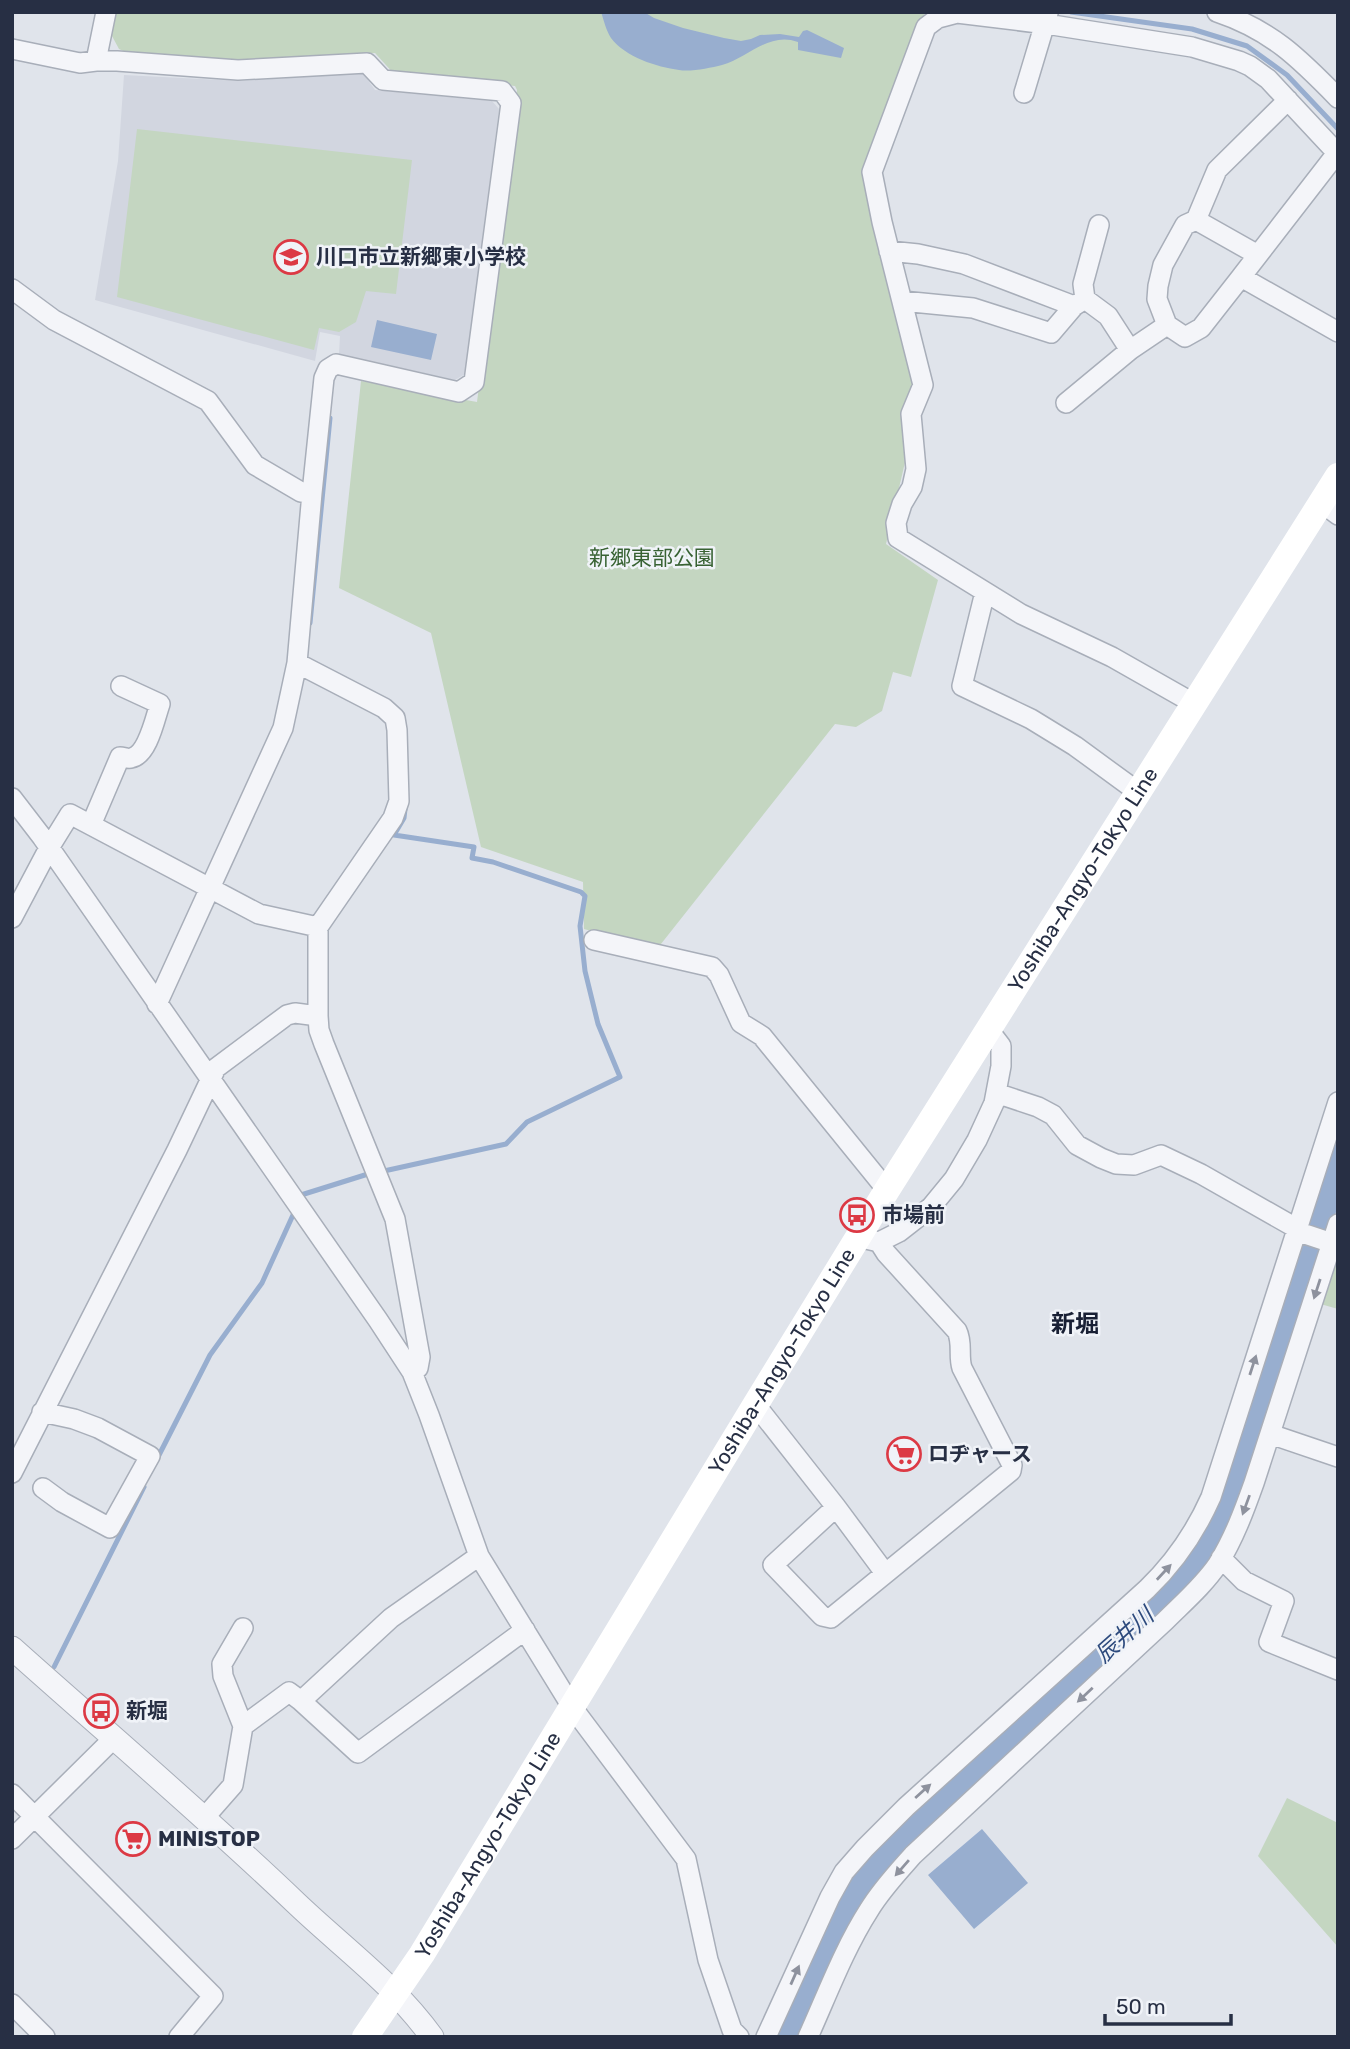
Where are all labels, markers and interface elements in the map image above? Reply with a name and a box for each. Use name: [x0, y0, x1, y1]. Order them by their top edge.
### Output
school or university icon: 川口市立新郷東小学校: [272, 238, 310, 276]
place label: 川口市立新郷東小学校: [316, 244, 526, 269]
park label: 新郷東部公園: [589, 545, 715, 570]
street label: Yoshiba-Angyo-Tokyo Line: [1002, 763, 1163, 996]
bus stop icon: 市場前: [838, 1196, 876, 1234]
place label: 市場前: [882, 1202, 945, 1227]
street label: Yoshiba-Angyo-Tokyo Line: [703, 1244, 860, 1479]
one-way arrow: [1311, 1279, 1322, 1300]
district label: 新堀: [1051, 1310, 1099, 1338]
one-way arrow: [1249, 1355, 1259, 1376]
supermarket icon: ロヂャース: [885, 1435, 923, 1473]
place label: ロヂャース: [928, 1441, 1032, 1466]
one-way arrow: [1240, 1495, 1251, 1516]
one-way arrow: [1155, 1564, 1171, 1581]
water label: 辰井川: [1089, 1600, 1161, 1668]
one-way arrow: [1076, 1687, 1094, 1703]
bus stop icon: 新堀: [82, 1692, 120, 1730]
place label: 新堀: [126, 1698, 168, 1723]
street label: Yoshiba-Angyo-Tokyo Line: [409, 1727, 566, 1963]
one-way arrow: [914, 1783, 932, 1799]
supermarket icon: MINISTOP: [114, 1820, 152, 1858]
place label: MINISTOP: [158, 1826, 260, 1851]
one-way arrow: [894, 1859, 910, 1877]
one-way arrow: [789, 1965, 801, 1985]
scale bar: [1105, 1982, 1231, 2026]
text: 50 m: [1116, 1994, 1166, 2019]

